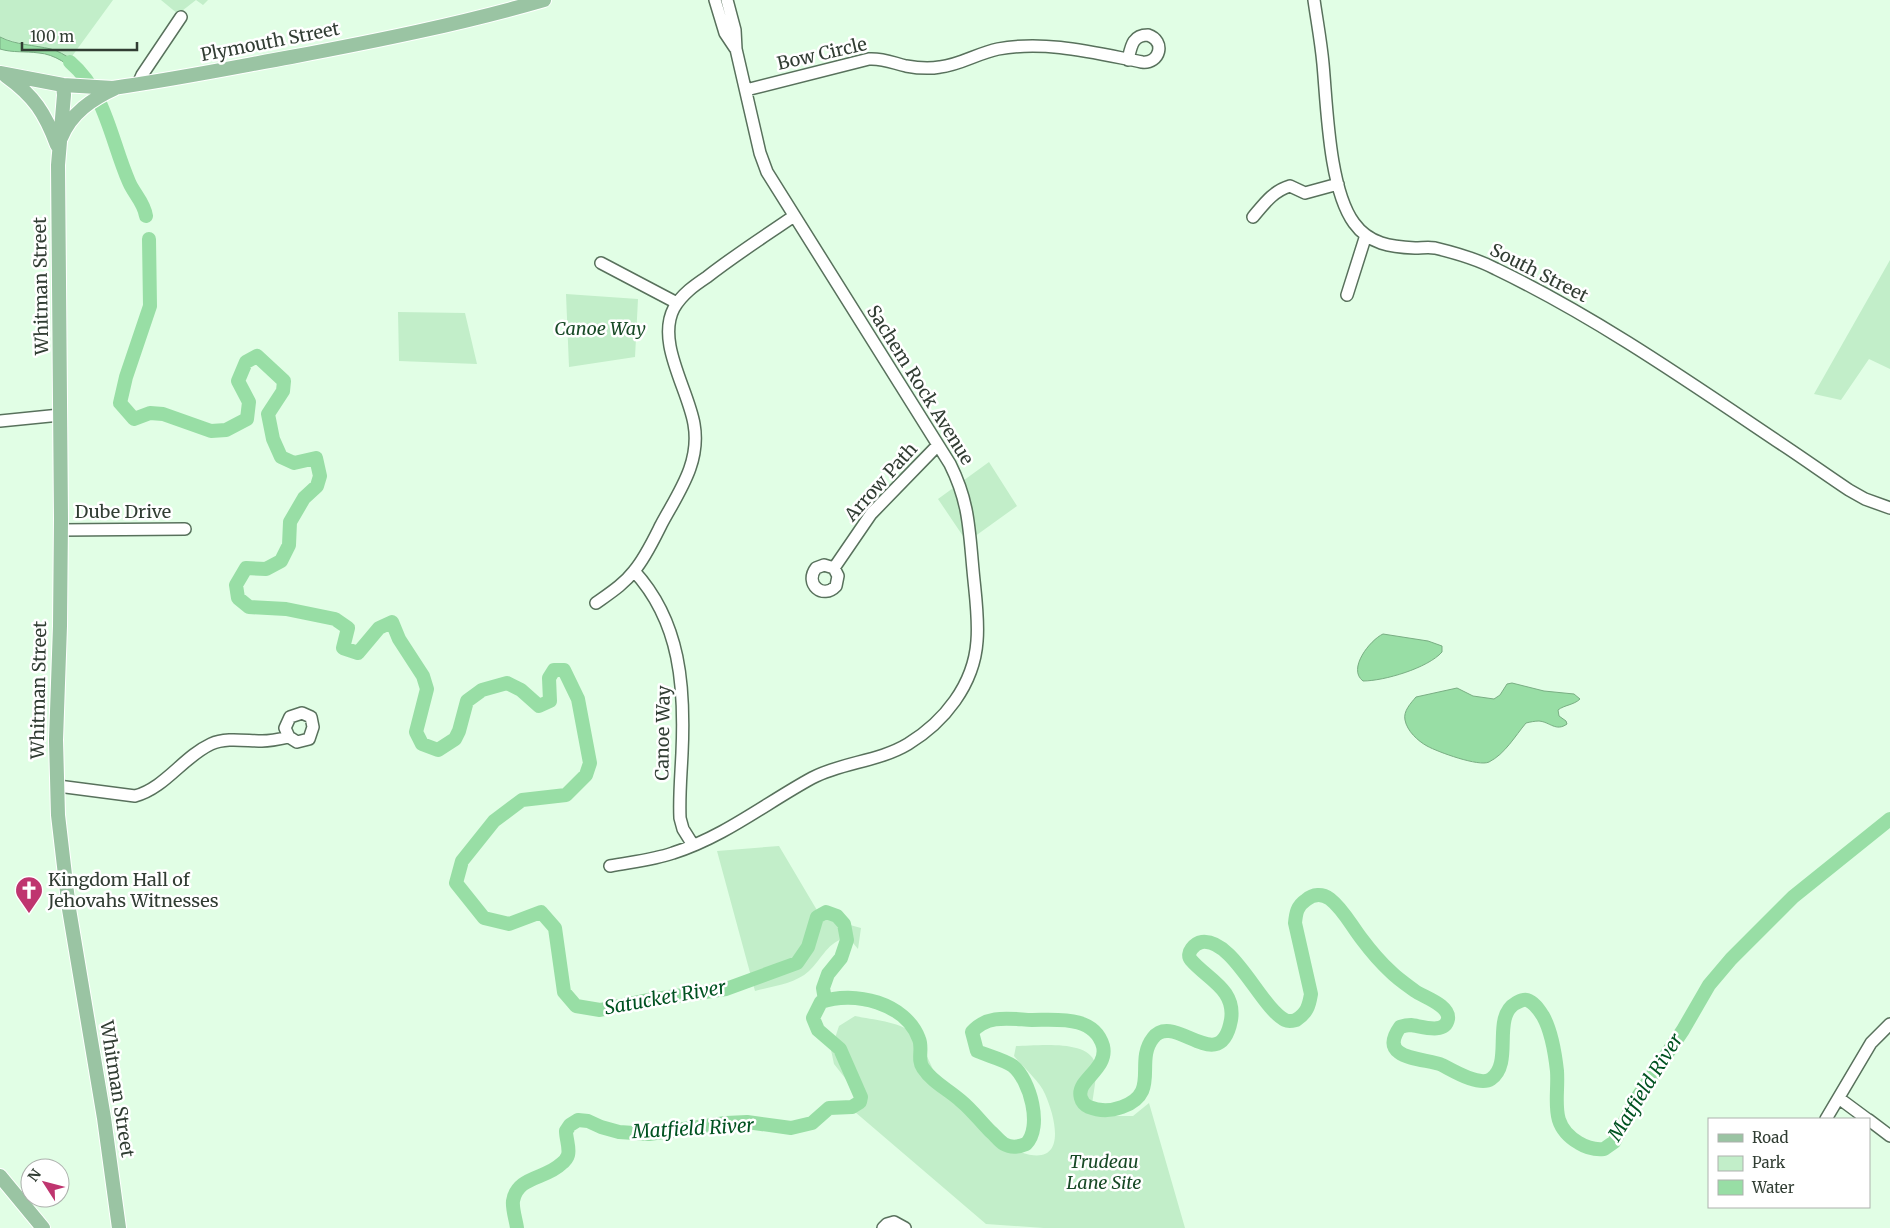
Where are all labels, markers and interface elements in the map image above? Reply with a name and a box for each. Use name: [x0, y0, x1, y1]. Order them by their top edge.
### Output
street label: Plymouth Street: [198, 17, 341, 66]
scale bar: [22, 20, 138, 52]
text: 100 m: [30, 27, 74, 46]
street label: Bow Circle: [775, 32, 869, 75]
street label: Whitman Street: [28, 217, 53, 356]
street label: South Street: [1486, 238, 1592, 307]
street label: Sachem Rock Avenue: [862, 301, 979, 469]
park label: Canoe Way: [554, 317, 646, 340]
street label: Arrow Path: [839, 437, 922, 527]
street label: Dube Drive: [75, 500, 171, 523]
street label: Whitman Street: [26, 621, 51, 760]
street label: Canoe Way: [650, 685, 675, 781]
place label: Kingdom Hall of Jehovahs Witnesses: [47, 868, 219, 912]
church icon: Kingdom Hall of Jehovahs Witnesses: [14, 875, 44, 914]
water label: Satucket River: [602, 974, 728, 1019]
street label: Whitman Street: [95, 1018, 140, 1159]
water label: Matfield River: [1602, 1029, 1688, 1146]
water label: Matfield River: [630, 1113, 755, 1143]
legend: [1708, 1118, 1870, 1208]
text: Road: [1752, 1128, 1788, 1147]
park label: Trudeau Lane Site: [1067, 1150, 1141, 1194]
text: Park: [1752, 1153, 1786, 1172]
north arrow: [20, 1158, 70, 1208]
text: N: [24, 1166, 45, 1185]
text: Water: [1751, 1178, 1795, 1197]

